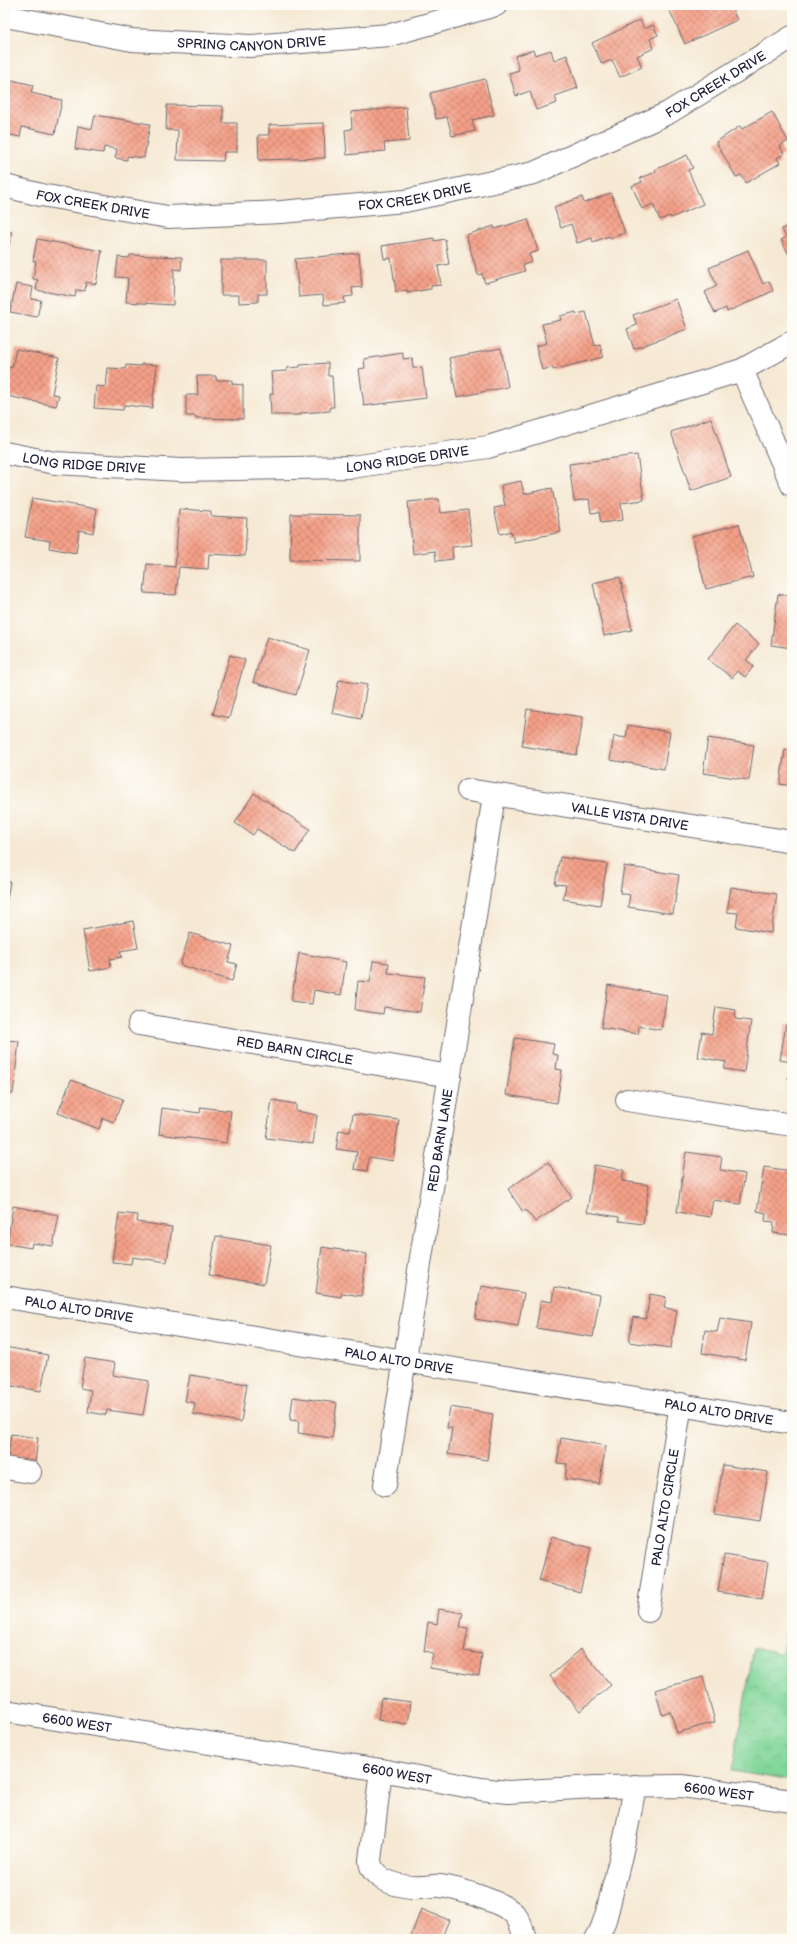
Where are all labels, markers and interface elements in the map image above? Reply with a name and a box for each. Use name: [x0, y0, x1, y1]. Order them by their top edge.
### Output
street label: SPRING CANYON DRIVE: [177, 33, 327, 55]
street label: FOX CREEK DRIVE: [663, 48, 770, 122]
street label: FOX CREEK DRIVE: [357, 180, 474, 214]
street label: FOX CREEK DRIVE: [34, 187, 151, 223]
street label: LONG RIDGE DRIVE: [346, 443, 470, 476]
street label: LONG RIDGE DRIVE: [21, 450, 147, 477]
street label: VALLE VISTA DRIVE: [570, 800, 690, 834]
street label: RED BARN CIRCLE: [235, 1033, 355, 1069]
street label: RED BARN LANE: [424, 1087, 457, 1193]
street label: PALO ALTO DRIVE: [23, 1293, 135, 1327]
street label: PALO ALTO DRIVE: [343, 1344, 455, 1378]
street label: PALO ALTO DRIVE: [663, 1396, 775, 1429]
street label: PALO ALTO CIRCLE: [648, 1447, 683, 1567]
street label: 6600 WEST: [41, 1710, 113, 1737]
street label: 6600 WEST: [361, 1760, 433, 1788]
street label: 6600 WEST: [683, 1779, 755, 1805]

